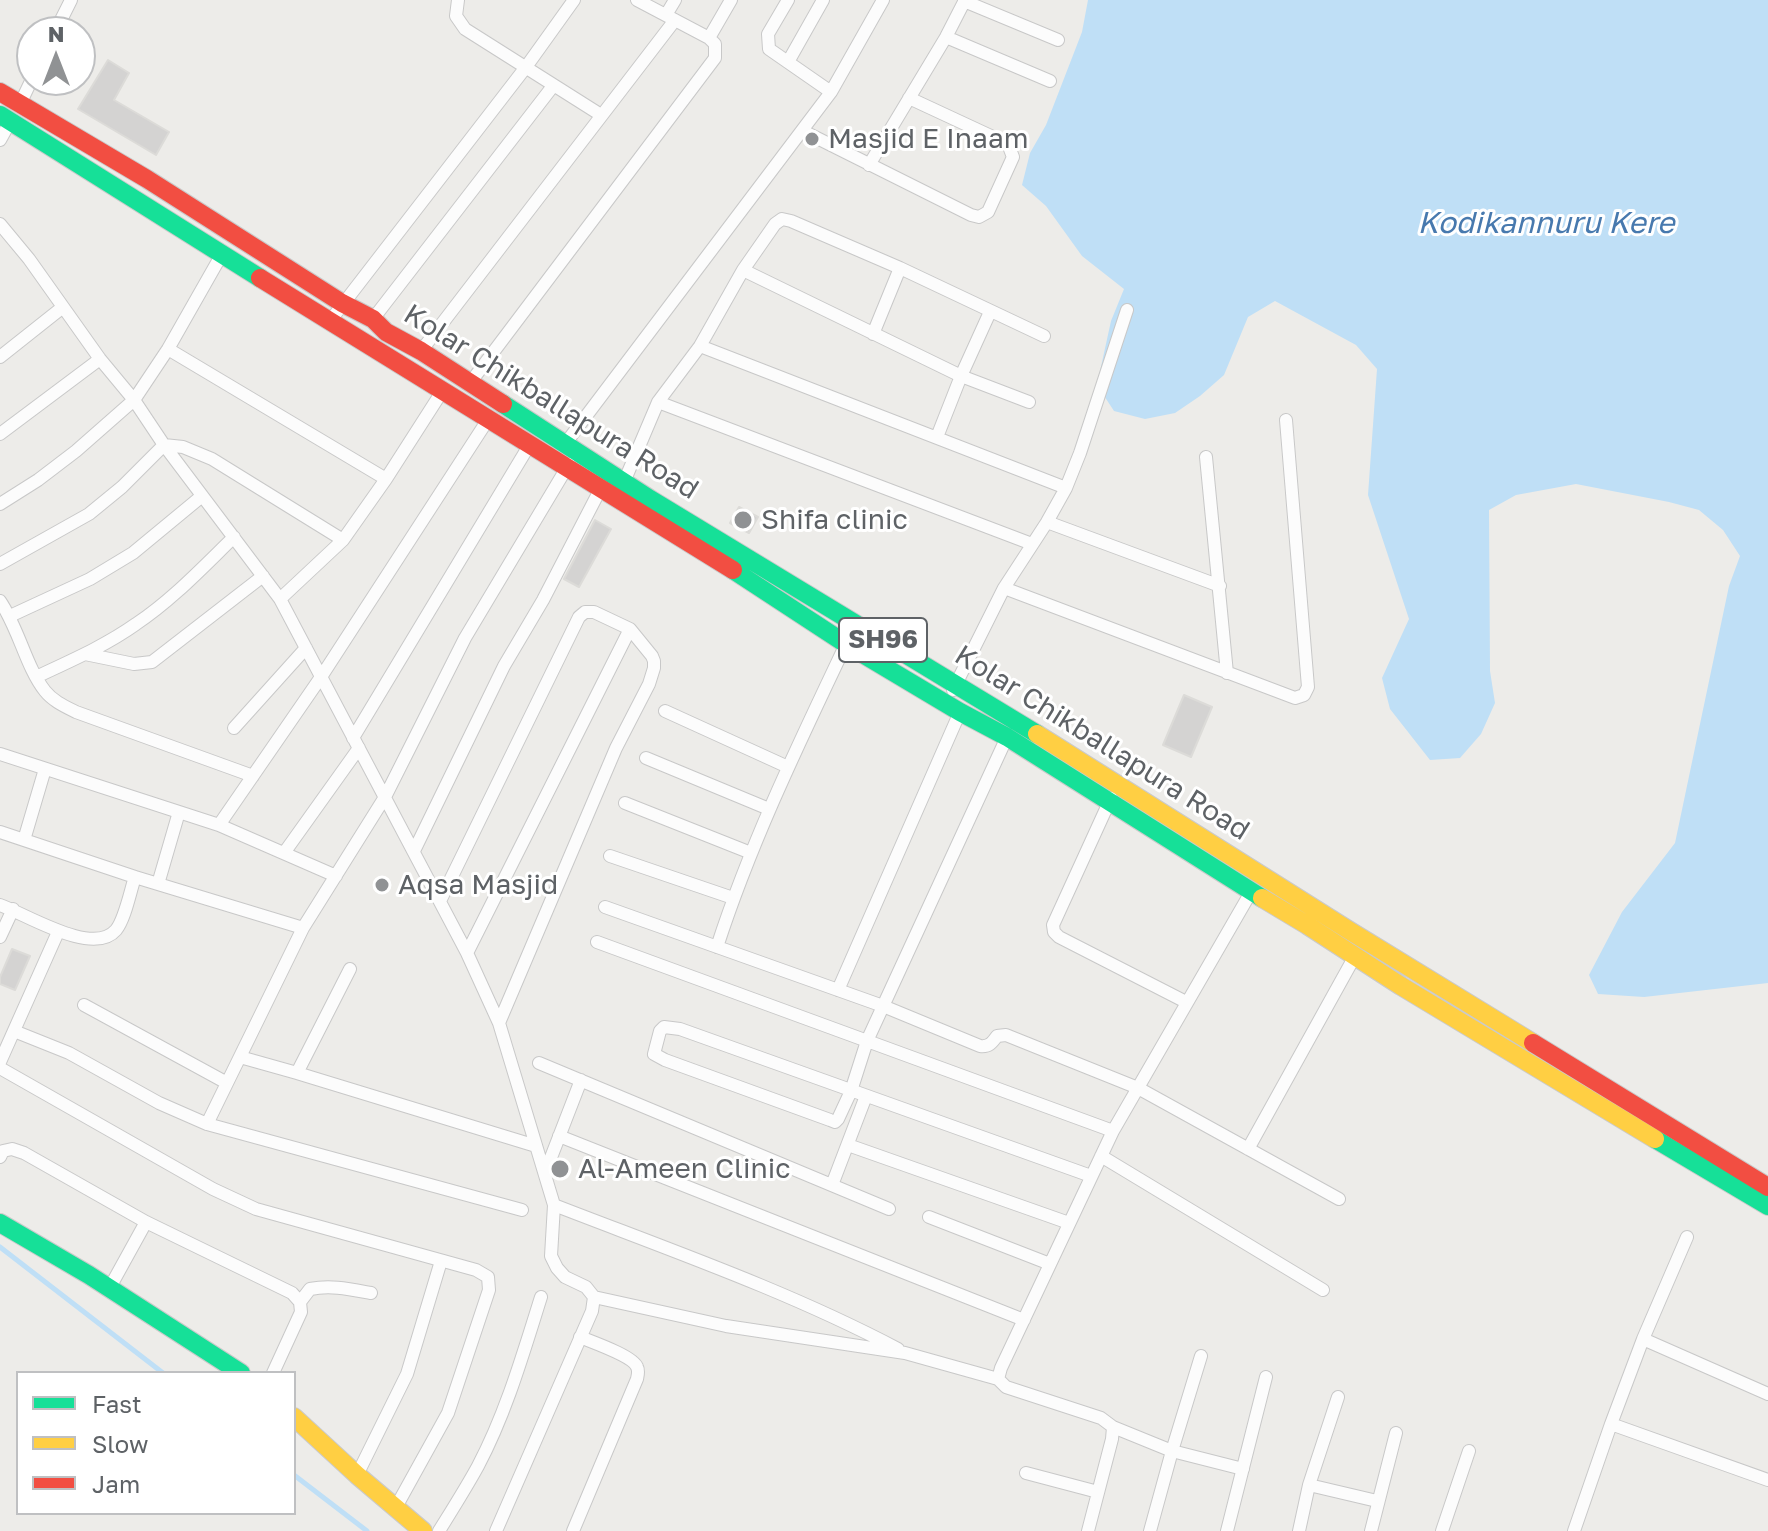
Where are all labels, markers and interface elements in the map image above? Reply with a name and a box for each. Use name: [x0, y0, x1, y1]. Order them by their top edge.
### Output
north arrow: [16, 16, 96, 96]
text: N: [48, 20, 64, 47]
place label: Masjid E Inaam: [828, 122, 1028, 156]
marker: Masjid E Inaam: [803, 130, 821, 148]
water label: Kodikannuru Kere: [1418, 205, 1674, 241]
street label: Kolar Chikballapura Road: [398, 297, 704, 507]
place label: Shifa clinic: [761, 503, 908, 537]
marker: Shifa clinic: [732, 509, 754, 531]
road number: SH96: [839, 618, 927, 662]
street label: Kolar Chikballapura Road: [949, 638, 1255, 848]
place label: Aqsa Masjid: [398, 868, 558, 902]
marker: Aqsa Masjid: [373, 876, 391, 894]
place label: Al-Ameen Clinic: [578, 1152, 790, 1186]
marker: Al-Ameen Clinic: [549, 1158, 571, 1180]
legend: [16, 1371, 296, 1515]
text: Fast: [92, 1389, 142, 1418]
text: Slow: [92, 1429, 148, 1458]
text: Jam: [92, 1469, 140, 1498]

